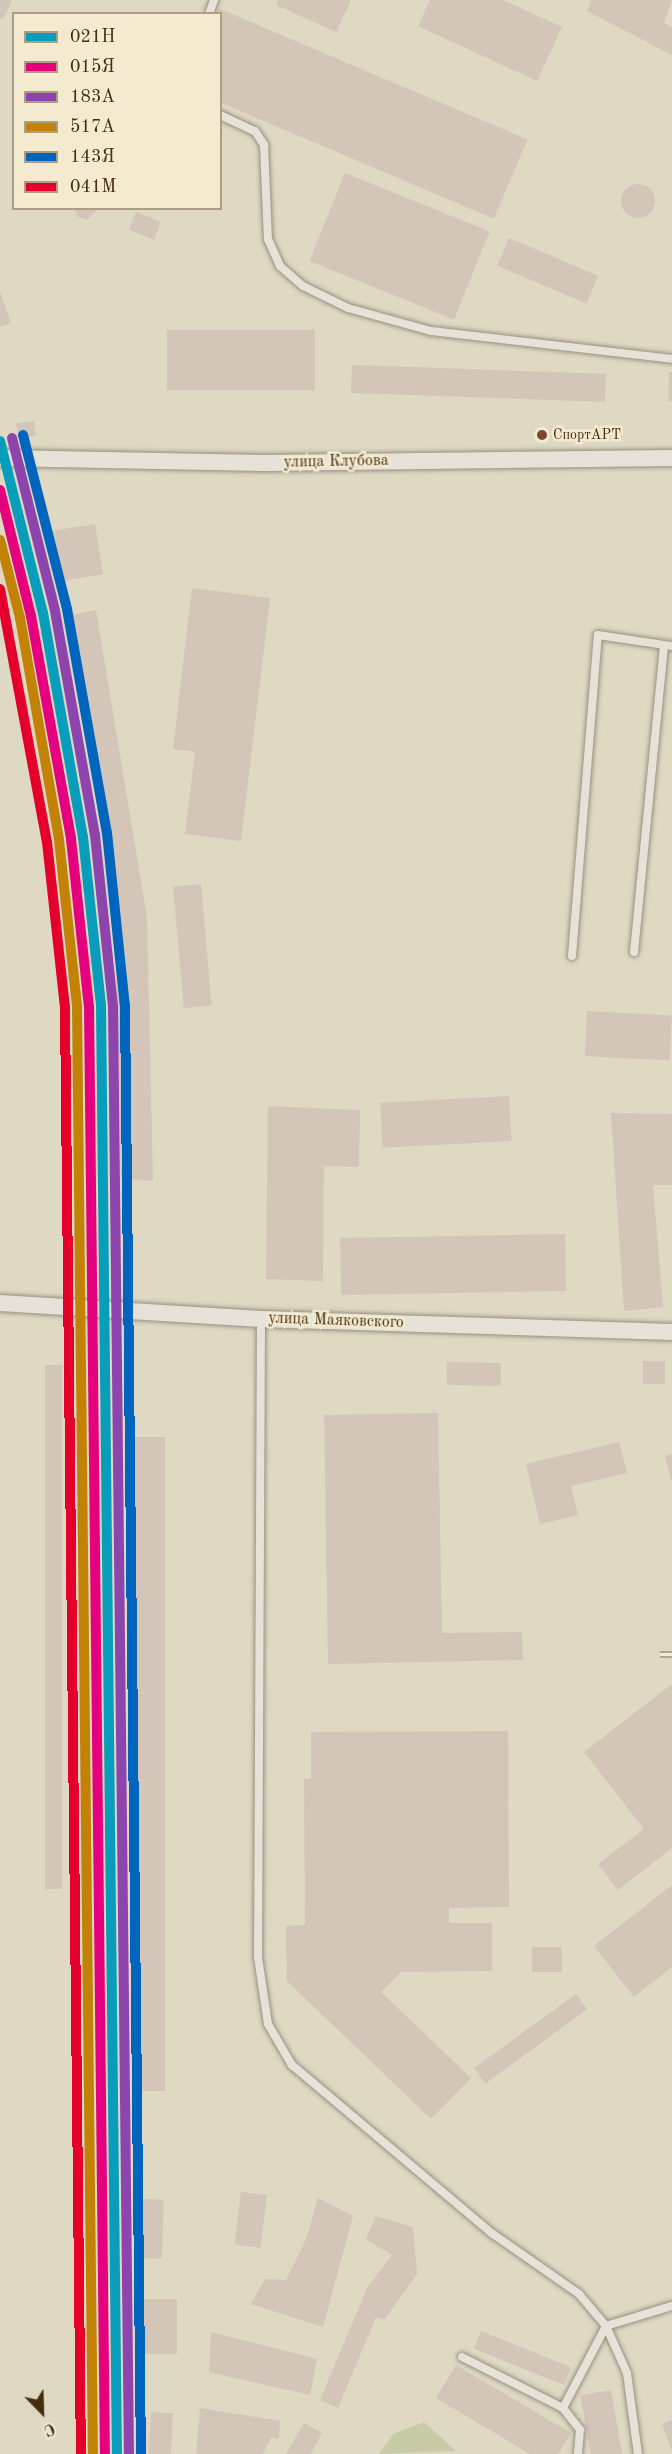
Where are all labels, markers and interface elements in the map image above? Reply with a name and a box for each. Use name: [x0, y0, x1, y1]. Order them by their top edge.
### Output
legend: [12, 12, 222, 210]
text: 021Н: [70, 28, 116, 46]
text: 015Я: [70, 58, 115, 76]
text: 183А: [70, 88, 115, 106]
text: 517А: [70, 118, 115, 136]
text: 143Я: [70, 148, 115, 166]
text: 041М: [70, 178, 116, 196]
place label: СпортАРТ: [553, 427, 621, 443]
marker: СпортАРТ: [536, 429, 548, 441]
street label: улица Клубова: [283, 451, 389, 473]
street label: улица Маяковского: [268, 1309, 404, 1333]
north arrow: [12, 2382, 72, 2442]
text: С: [41, 2419, 57, 2438]

